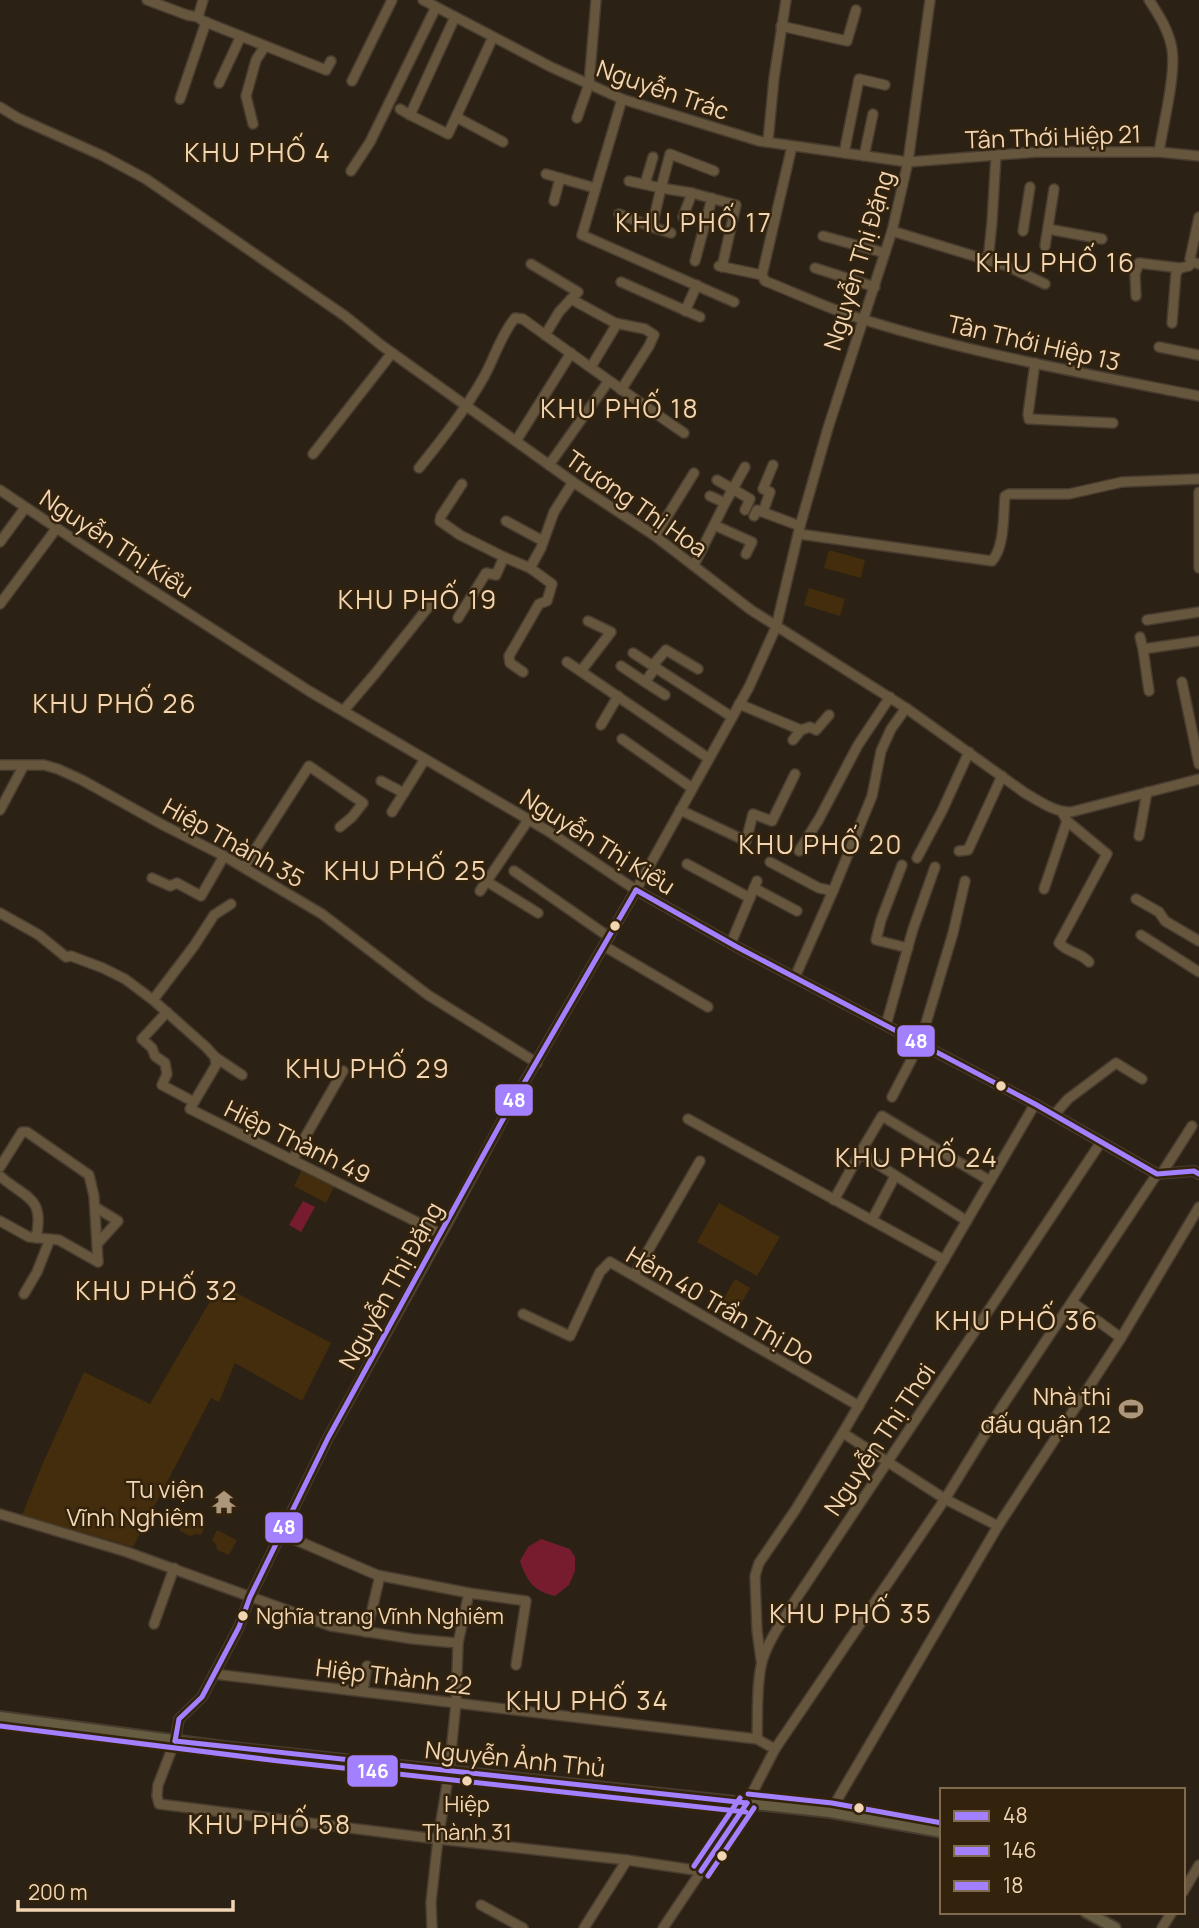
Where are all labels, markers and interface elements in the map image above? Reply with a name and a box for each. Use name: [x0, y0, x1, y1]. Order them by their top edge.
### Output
street label: Nguyễn Trác: [593, 51, 733, 127]
street label: Tân Thới Hiệp 21: [964, 116, 1142, 156]
district label: KHU PHỐ 4: [184, 132, 332, 170]
street label: Nguyễn Thị Đặng: [815, 166, 901, 354]
district label: KHU PHỐ 17: [615, 202, 773, 240]
district label: KHU PHỐ 16: [976, 242, 1136, 280]
street label: Tân Thới Hiệp 13: [945, 306, 1123, 378]
district label: KHU PHỐ 18: [540, 388, 700, 426]
street label: Trương Thị Hoa: [559, 442, 715, 564]
street label: Nguyễn Thị Kiểu: [34, 481, 200, 605]
district label: KHU PHỐ 19: [338, 579, 498, 617]
district label: KHU PHỐ 26: [32, 683, 198, 721]
street label: Nguyễn Thị Kiểu: [514, 780, 682, 902]
street label: Hiệp Thành 35: [157, 789, 311, 895]
district label: KHU PHỐ 20: [739, 824, 903, 862]
district label: KHU PHỐ 25: [324, 850, 488, 888]
unlabelled marker: [608, 919, 622, 933]
line badge: 48: [896, 1024, 936, 1058]
text: 48: [904, 1028, 928, 1054]
district label: KHU PHỐ 29: [285, 1048, 451, 1086]
unlabelled marker: [994, 1079, 1008, 1093]
line badge: 48: [494, 1083, 534, 1117]
text: 48: [502, 1087, 526, 1113]
street label: Hiệp Thành 49: [219, 1091, 377, 1191]
district label: KHU PHỐ 24: [835, 1137, 999, 1175]
street label: Nguyễn Thị Đặng: [330, 1195, 450, 1375]
street label: Hẻm 40 Trần Thị Do: [621, 1238, 821, 1372]
district label: KHU PHỐ 32: [75, 1270, 239, 1308]
district label: KHU PHỐ 36: [935, 1300, 1099, 1338]
street label: Nguyễn Thị Thơi: [816, 1356, 942, 1522]
place label: Nhà thi đấu quận 12: [980, 1379, 1111, 1440]
sports icon: Nhà thi đấu quận 12: [1117, 1395, 1145, 1423]
place label: Tu viện Vĩnh Nghiêm: [67, 1472, 204, 1533]
temple icon: Tu viện Vĩnh Nghiêm: [210, 1488, 238, 1516]
line badge: 48: [264, 1511, 304, 1544]
text: 48: [272, 1514, 296, 1540]
district label: KHU PHỐ 35: [769, 1593, 933, 1631]
place label: Nghĩa trang Vĩnh Nghiêm: [256, 1601, 504, 1631]
marker: Nghĩa trang Vĩnh Nghiêm: [236, 1609, 250, 1623]
street label: Hiệp Thành 22: [314, 1650, 474, 1702]
district label: KHU PHỐ 34: [506, 1680, 670, 1718]
street label: Nguyễn Ảnh Thủ: [423, 1732, 607, 1784]
line badge: 146: [346, 1754, 399, 1788]
text: 146: [357, 1758, 389, 1784]
marker: Hiệp Thành 31: [460, 1774, 474, 1788]
legend: [940, 1788, 1185, 1914]
place label: Hiệp Thành 31: [422, 1789, 512, 1847]
unlabelled marker: [852, 1801, 866, 1815]
text: 48: [1003, 1801, 1028, 1829]
district label: KHU PHỐ 58: [188, 1804, 352, 1842]
text: 146: [1003, 1836, 1037, 1864]
unlabelled marker: [715, 1849, 729, 1863]
scale bar: [18, 1868, 233, 1912]
text: 18: [1003, 1871, 1023, 1899]
text: 200 m: [28, 1878, 88, 1906]

